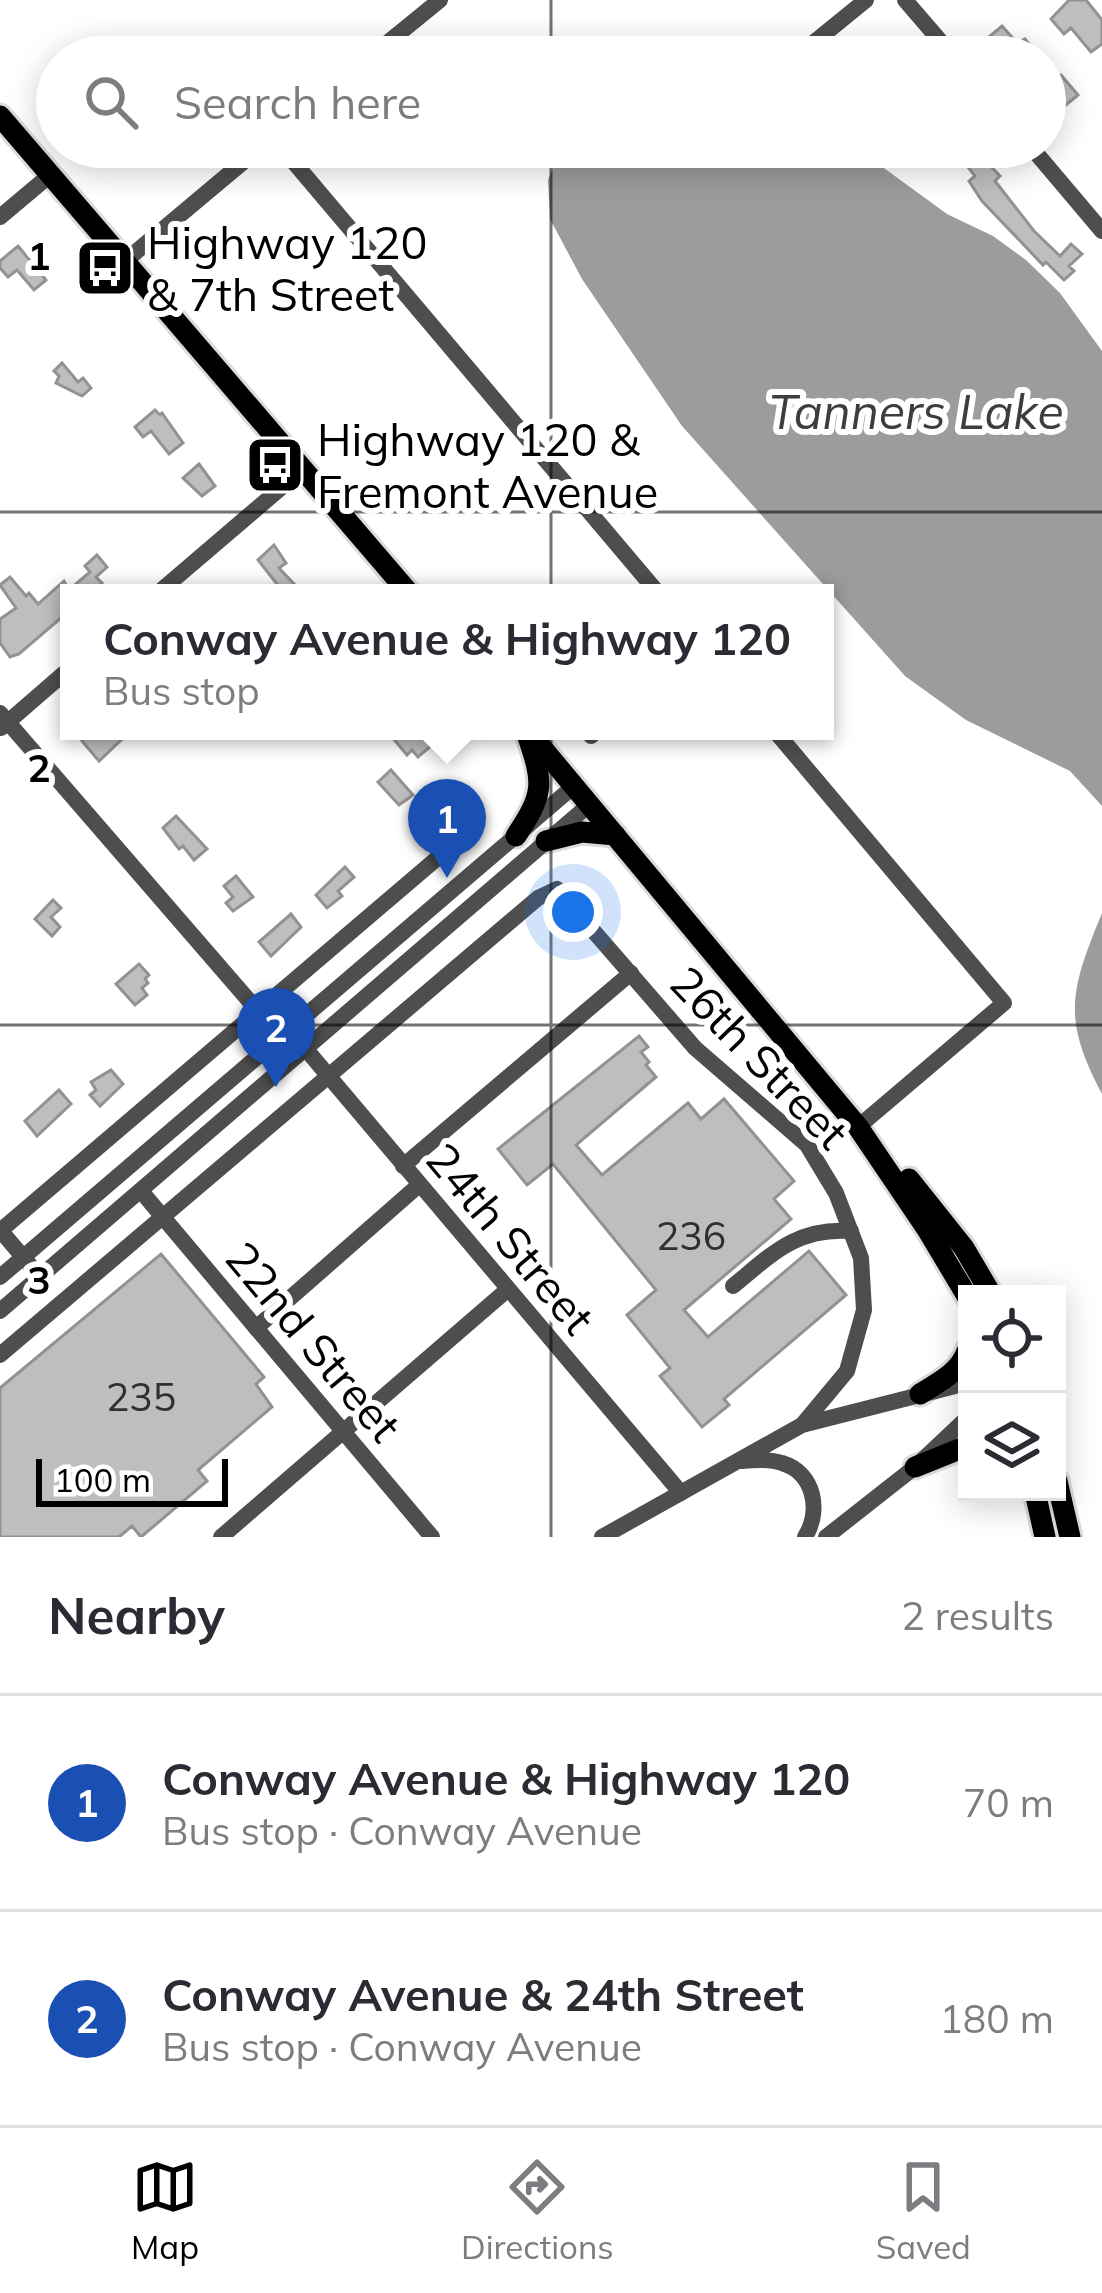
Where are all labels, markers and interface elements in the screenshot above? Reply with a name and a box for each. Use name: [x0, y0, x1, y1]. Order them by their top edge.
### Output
search box: [36, 36, 1066, 168]
icon: search: [78, 69, 144, 135]
text: Search here: [174, 74, 421, 130]
place label: Highway 120 & 7th Street: [147, 214, 428, 322]
text: 1: [27, 231, 51, 280]
bus stop icon: Highway 120 & 7th Street: [74, 237, 136, 299]
water label: Tanners Lake: [768, 381, 1064, 441]
place label: Highway 120 & Fremont Avenue: [317, 411, 658, 519]
bus stop icon: Highway 120 & Fremont Avenue: [244, 434, 306, 496]
popup: [60, 584, 834, 740]
text: Conway Avenue & Highway 120: [103, 610, 791, 666]
text: Bus stop: [103, 666, 260, 715]
text: 2: [27, 743, 51, 792]
pin: 1: [408, 779, 486, 878]
your location: [543, 882, 603, 942]
street label: 26th Street: [659, 954, 861, 1160]
pin: 2: [237, 988, 315, 1087]
street label: 24th Street: [415, 1131, 607, 1345]
house number: 236: [656, 1211, 726, 1260]
street label: 22nd Street: [214, 1230, 414, 1452]
text: 3: [27, 1255, 51, 1304]
map controls: [958, 1285, 1066, 1501]
button: locate: [958, 1285, 1066, 1393]
house number: 235: [106, 1372, 176, 1421]
button: layers: [958, 1393, 1066, 1501]
scale bar: [36, 1453, 228, 1506]
text: 100 m: [54, 1459, 151, 1500]
text: Nearby: [48, 1583, 225, 1647]
text: 2 results: [901, 1591, 1054, 1640]
text: Conway Avenue & Highway 120: [162, 1750, 850, 1806]
text: 1: [75, 1778, 99, 1827]
text: 70 m: [963, 1778, 1054, 1827]
text: Bus stop · Conway Avenue: [162, 1806, 642, 1855]
text: Conway Avenue & 24th Street: [162, 1966, 804, 2022]
text: 2: [75, 1994, 99, 2043]
text: 180 m: [939, 1994, 1054, 2043]
text: Bus stop · Conway Avenue: [162, 2022, 642, 2071]
tab: Map: [131, 2154, 199, 2267]
tab: Directions: [461, 2154, 614, 2267]
tab: Saved: [876, 2154, 971, 2267]

